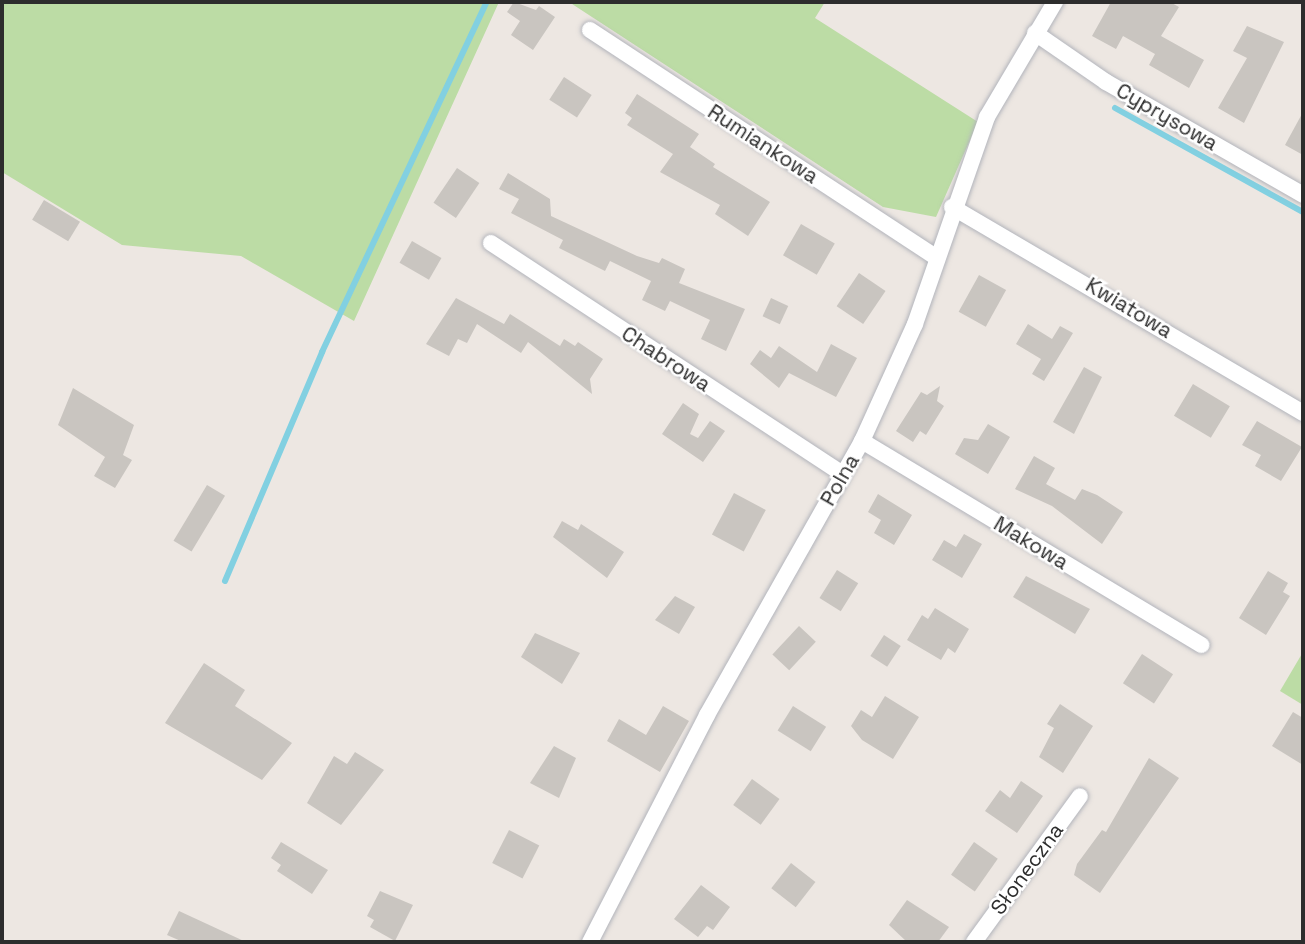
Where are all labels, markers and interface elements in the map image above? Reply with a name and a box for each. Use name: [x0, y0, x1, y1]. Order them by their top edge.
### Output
street label: Cyprysowa: [1112, 78, 1222, 156]
street label: Rumiankowa: [703, 99, 823, 189]
street label: Kwiatowa: [1081, 272, 1177, 344]
street label: Chabrowa: [617, 321, 715, 397]
street label: Polna: [815, 450, 865, 510]
street label: Makowa: [989, 511, 1073, 575]
street label: Słoneczna: [985, 818, 1069, 920]

